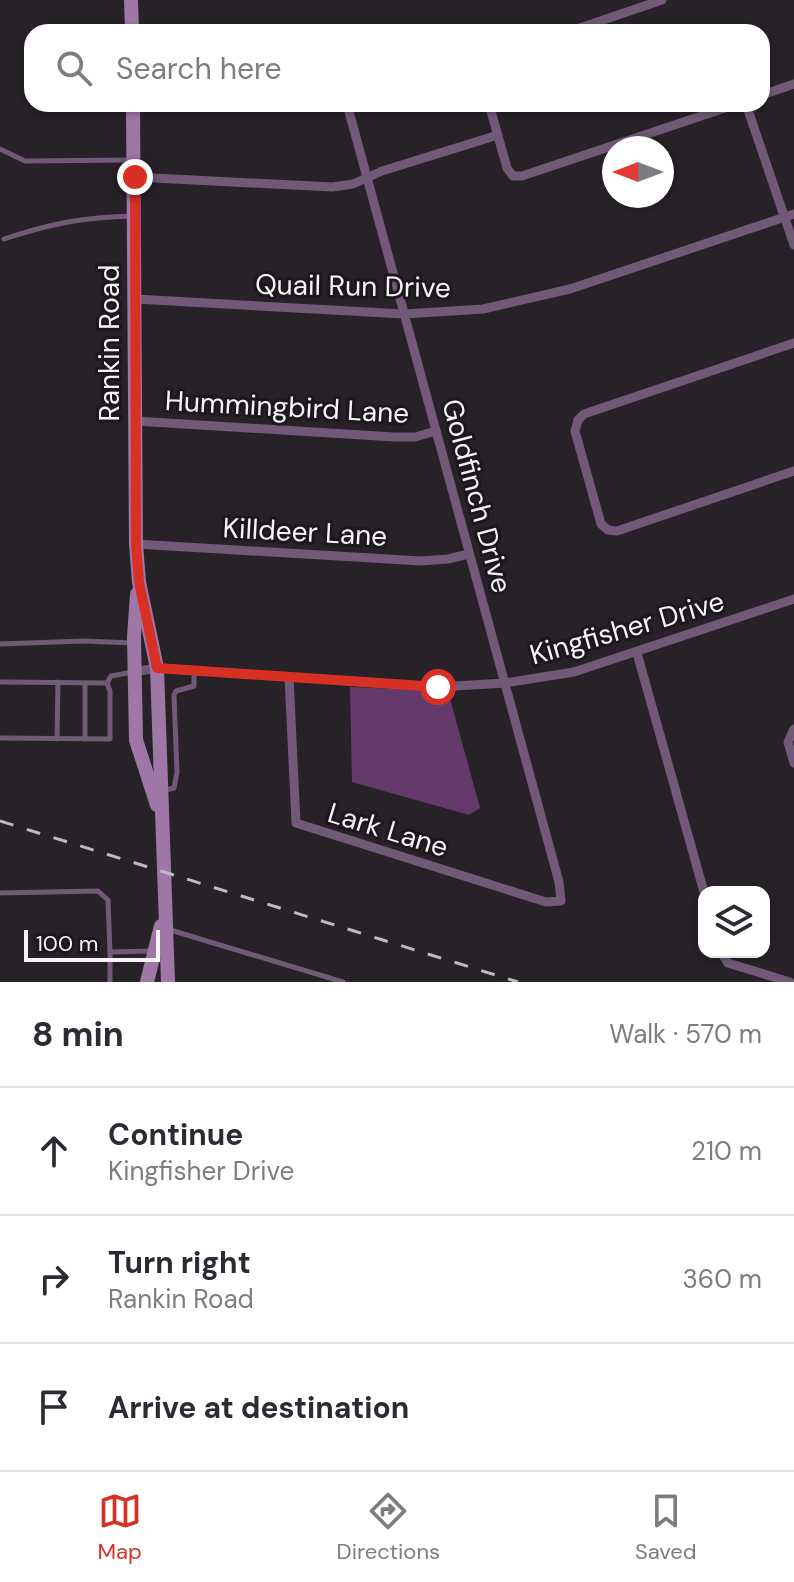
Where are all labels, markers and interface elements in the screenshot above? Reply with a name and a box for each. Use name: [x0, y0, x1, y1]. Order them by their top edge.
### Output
search box: [24, 24, 770, 112]
icon: search: [52, 46, 96, 90]
text: Search here: [116, 49, 282, 88]
north arrow: [602, 136, 674, 208]
route end: [117, 159, 153, 195]
street label: Rankin Road: [91, 264, 128, 422]
street label: Quail Run Drive: [255, 266, 451, 306]
street label: Hummingbird Lane: [164, 382, 410, 432]
street label: Goldfinch Drive: [433, 395, 521, 597]
street label: Killdeer Lane: [222, 509, 388, 555]
street label: Kingfisher Drive: [525, 583, 729, 673]
route start: [420, 669, 456, 705]
street label: Lark Lane: [323, 794, 453, 866]
map controls: [698, 886, 770, 958]
button: layers: [698, 886, 770, 958]
scale bar: [24, 926, 160, 962]
text: 100 m: [36, 929, 98, 958]
text: 8 min: [32, 1012, 124, 1057]
text: Walk · 570 m: [609, 1017, 762, 1051]
text: Continue: [108, 1115, 243, 1154]
icon: ahead: [32, 1129, 76, 1173]
text: 210 m: [691, 1134, 762, 1168]
text: Kingfisher Drive: [108, 1154, 294, 1188]
text: Turn right: [108, 1243, 251, 1282]
icon: right: [32, 1257, 76, 1301]
text: 360 m: [682, 1262, 762, 1296]
text: Rankin Road: [108, 1282, 254, 1316]
icon: arrive: [32, 1385, 76, 1429]
text: Arrive at destination: [108, 1388, 409, 1427]
tab: Map: [97, 1489, 142, 1566]
tab: Directions: [337, 1489, 440, 1566]
tab: Saved: [635, 1489, 697, 1566]

